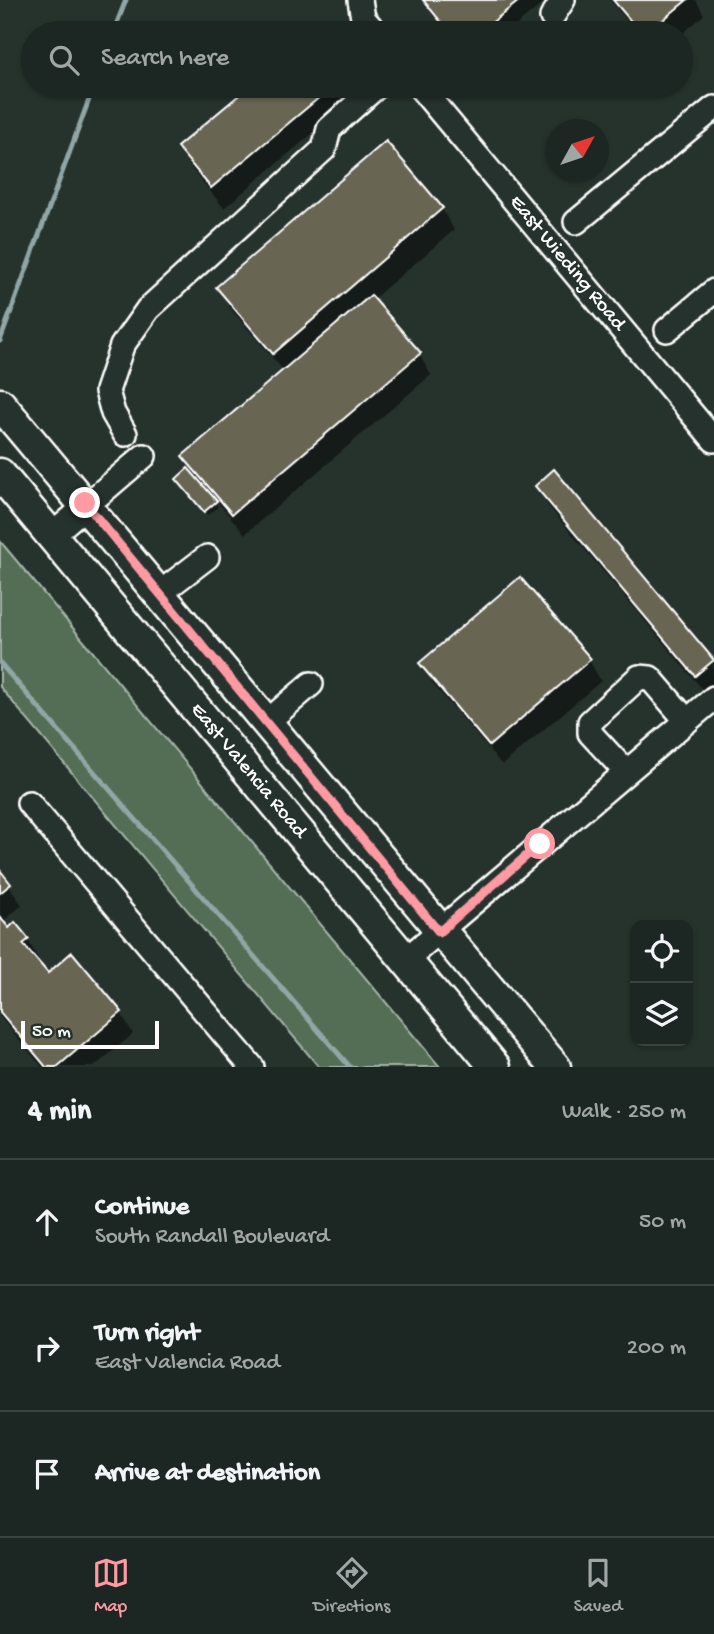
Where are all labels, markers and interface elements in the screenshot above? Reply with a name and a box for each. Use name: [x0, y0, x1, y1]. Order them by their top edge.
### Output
search box: [21, 21, 693, 98]
icon: search: [45, 41, 83, 79]
text: Search here: [101, 44, 229, 75]
north arrow: [546, 119, 609, 182]
street label: East Wieding Road: [503, 191, 632, 338]
route end: [69, 487, 100, 518]
street label: East Valencia Road: [184, 698, 313, 845]
route start: [524, 828, 555, 859]
map controls: [630, 920, 693, 1046]
button: locate: [630, 920, 693, 983]
button: layers: [630, 983, 693, 1046]
scale bar: [21, 1018, 159, 1050]
text: 50 m: [32, 1021, 71, 1044]
text: 4 min: [28, 1095, 91, 1130]
text: Walk · 250 m: [562, 1099, 686, 1126]
text: Continue: [95, 1193, 189, 1224]
icon: ahead: [28, 1203, 66, 1241]
text: 50 m: [639, 1209, 686, 1236]
text: South Randall Boulevard: [95, 1224, 329, 1251]
text: Turn right: [95, 1319, 199, 1350]
icon: right: [28, 1329, 66, 1367]
text: 200 m: [627, 1335, 686, 1362]
text: East Valencia Road: [95, 1350, 280, 1377]
icon: arrive: [28, 1455, 66, 1493]
text: Arrive at destination: [95, 1459, 320, 1490]
tab: Map: [92, 1554, 130, 1619]
tab: Directions: [313, 1554, 390, 1619]
tab: Saved: [574, 1554, 622, 1619]

